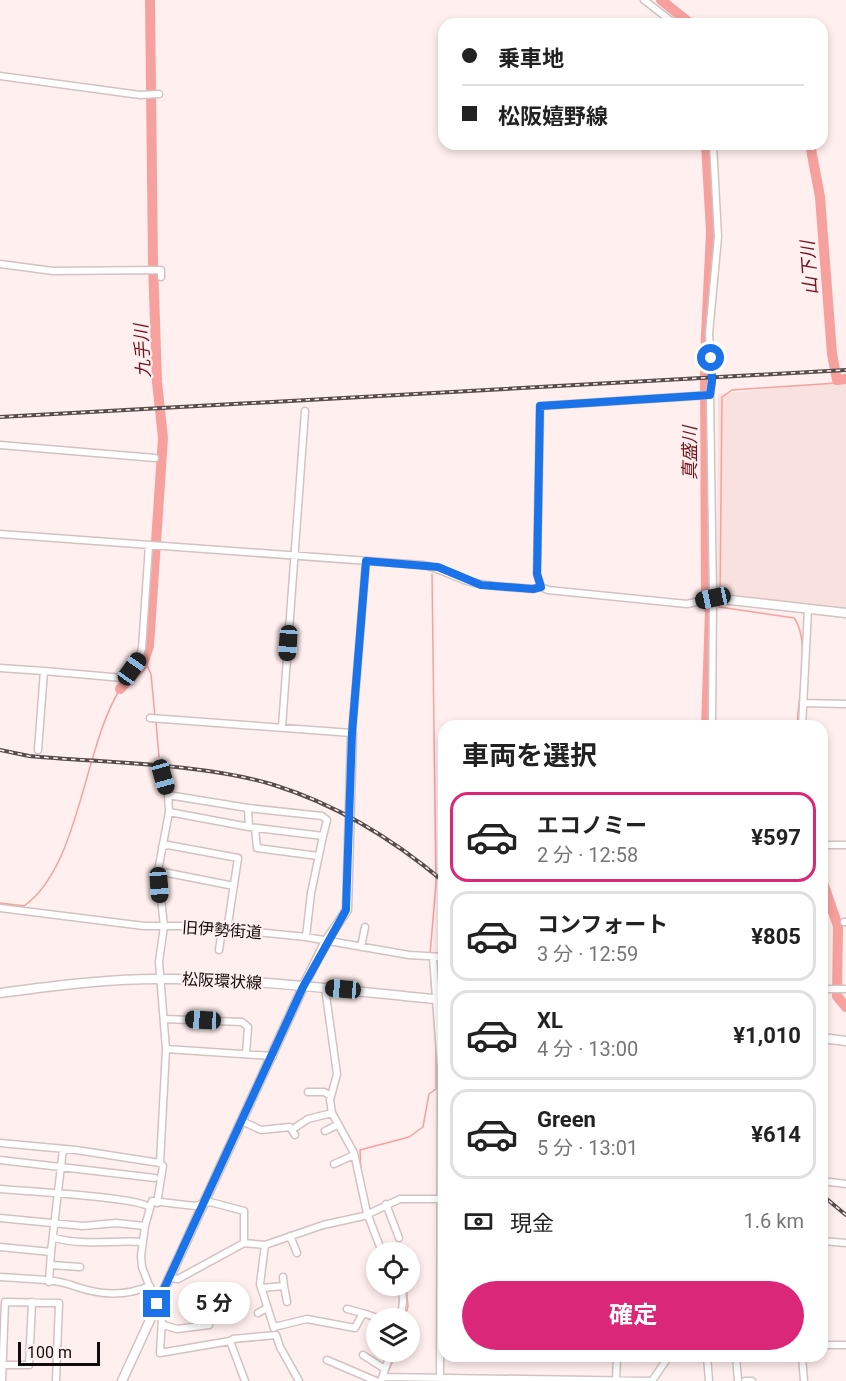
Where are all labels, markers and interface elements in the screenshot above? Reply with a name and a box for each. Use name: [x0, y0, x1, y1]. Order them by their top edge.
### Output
text: 乗車地: [498, 46, 564, 71]
text: 松阪嬉野線: [498, 104, 608, 129]
water label: 山下川: [797, 238, 821, 296]
water label: 九手川: [130, 321, 154, 379]
route start: [697, 344, 724, 371]
water label: 真盛川: [679, 424, 700, 480]
car: [694, 585, 732, 611]
car: [278, 624, 298, 662]
car: [114, 649, 150, 689]
text: 車両を選択: [462, 740, 597, 772]
car: [149, 757, 177, 797]
icon: car: [465, 810, 519, 864]
text: エコノミー: [537, 813, 647, 838]
text: ¥597: [751, 825, 801, 850]
text: 2 分 · 12:58: [537, 843, 638, 867]
car: [149, 866, 169, 904]
icon: car: [465, 909, 519, 963]
text: コンフォート: [537, 912, 668, 937]
street label: 旧伊勢街道: [181, 918, 263, 942]
text: ¥805: [751, 924, 801, 949]
text: 3 分 · 12:59: [537, 942, 638, 966]
street label: 松阪環状線: [182, 969, 262, 993]
car: [324, 978, 362, 1000]
icon: car: [465, 1008, 519, 1062]
text: XL: [537, 1008, 563, 1033]
car: [185, 1010, 221, 1030]
text: ¥1,010: [733, 1023, 801, 1048]
text: 4 分 · 13:00: [537, 1037, 638, 1061]
icon: car: [465, 1107, 519, 1161]
text: Green: [537, 1107, 596, 1132]
text: ¥614: [751, 1122, 801, 1147]
text: 5 分 · 13:01: [537, 1136, 638, 1160]
icon: cash: [462, 1205, 495, 1238]
text: 1.6 km: [744, 1209, 804, 1233]
text: 現金: [510, 1211, 554, 1236]
map controls: [366, 1242, 420, 1362]
button: locate: [366, 1242, 420, 1296]
button: 確定: [462, 1281, 804, 1350]
callout: 5 分: [178, 1283, 250, 1325]
route end: [143, 1290, 170, 1317]
text: 5 分: [196, 1291, 232, 1315]
button: layers: [366, 1308, 420, 1362]
scale bar: [18, 1339, 100, 1366]
text: 100 m: [27, 1343, 72, 1362]

